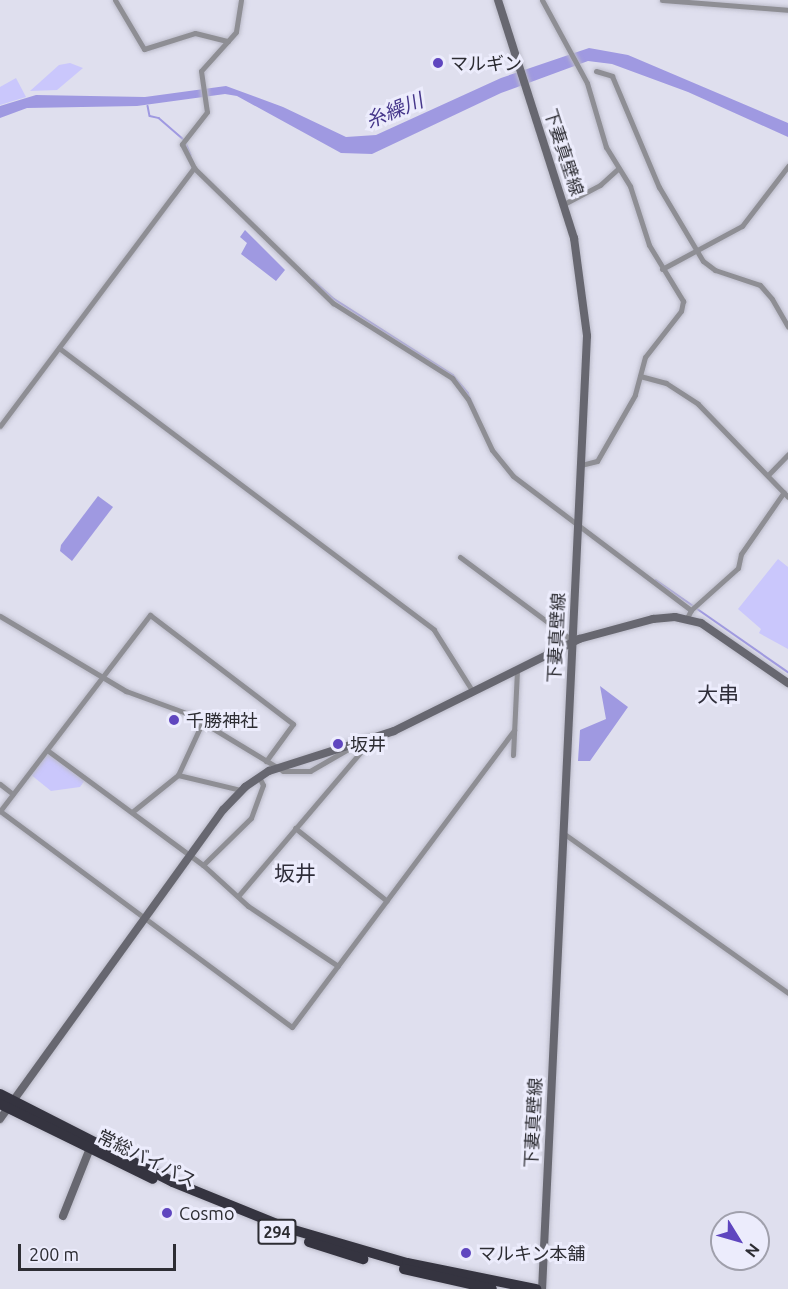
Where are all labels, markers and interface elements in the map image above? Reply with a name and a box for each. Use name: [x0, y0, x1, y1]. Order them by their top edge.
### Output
place label: マルギン: [450, 52, 522, 74]
marker: マルギン: [431, 56, 445, 70]
water label: 糸繰川: [362, 88, 426, 132]
street label: 下妻真壁線: [540, 106, 588, 198]
street label: 下妻真壁線: [543, 592, 569, 684]
district label: 大串: [697, 681, 739, 707]
place label: 千勝神社: [186, 709, 258, 731]
marker: 千勝神社: [167, 713, 181, 727]
place label: 坂井: [350, 733, 386, 755]
marker: 坂井: [331, 737, 345, 751]
district label: 坂井: [274, 860, 316, 886]
street label: 下妻真壁線: [520, 1077, 546, 1169]
street label: 常総バイパス: [94, 1125, 200, 1191]
place label: Cosmo: [179, 1202, 234, 1224]
marker: Cosmo: [160, 1206, 174, 1220]
north arrow: [710, 1211, 770, 1271]
road number: 294: [256, 1219, 298, 1245]
scale bar: [21, 1232, 178, 1270]
text: N: [742, 1240, 764, 1261]
place label: マルキン本舗: [478, 1242, 586, 1264]
text: 200 m: [29, 1244, 79, 1264]
marker: マルキン本舗: [459, 1246, 473, 1260]

